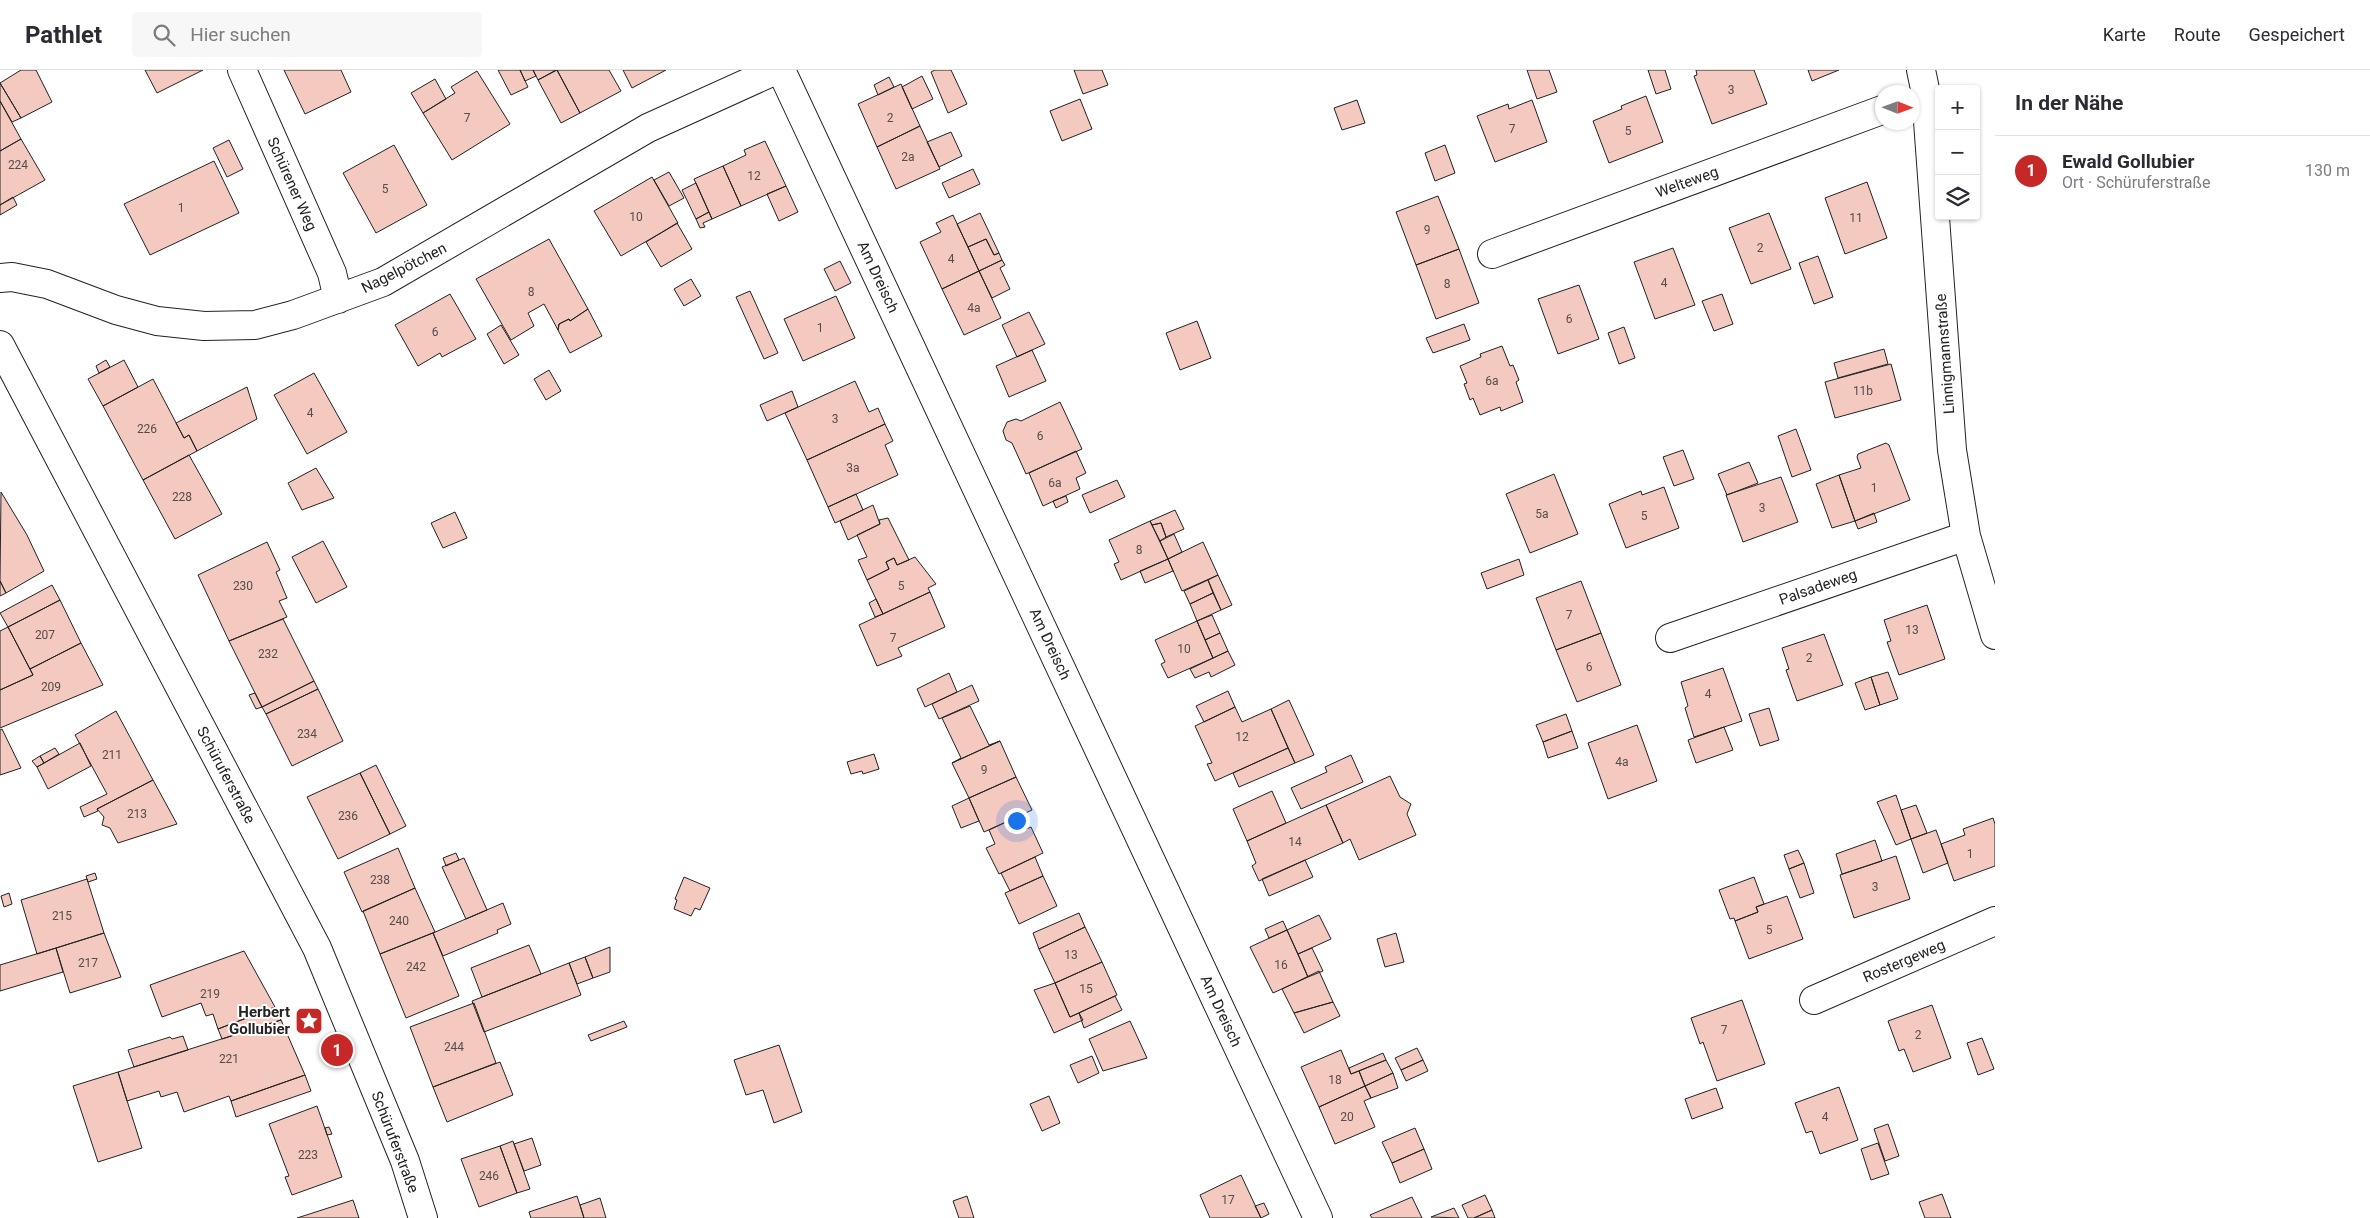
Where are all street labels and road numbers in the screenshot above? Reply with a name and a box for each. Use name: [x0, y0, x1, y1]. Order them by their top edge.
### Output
street label: Schürener Weg: [263, 134, 321, 234]
street label: Welteweg: [1653, 162, 1721, 202]
street label: Am Dreisch: [854, 238, 902, 316]
street label: Nagelpötchen: [358, 239, 450, 297]
street label: Linnigmannstraße: [1932, 293, 1958, 415]
street label: Palsadeweg: [1777, 565, 1859, 609]
street label: Am Dreisch: [1026, 605, 1074, 683]
street label: Schüruferstraße: [193, 723, 259, 827]
street label: Rostergeweg: [1860, 936, 1948, 986]
street label: Am Dreisch: [1197, 972, 1245, 1050]
street label: Schüruferstraße: [367, 1089, 423, 1195]

